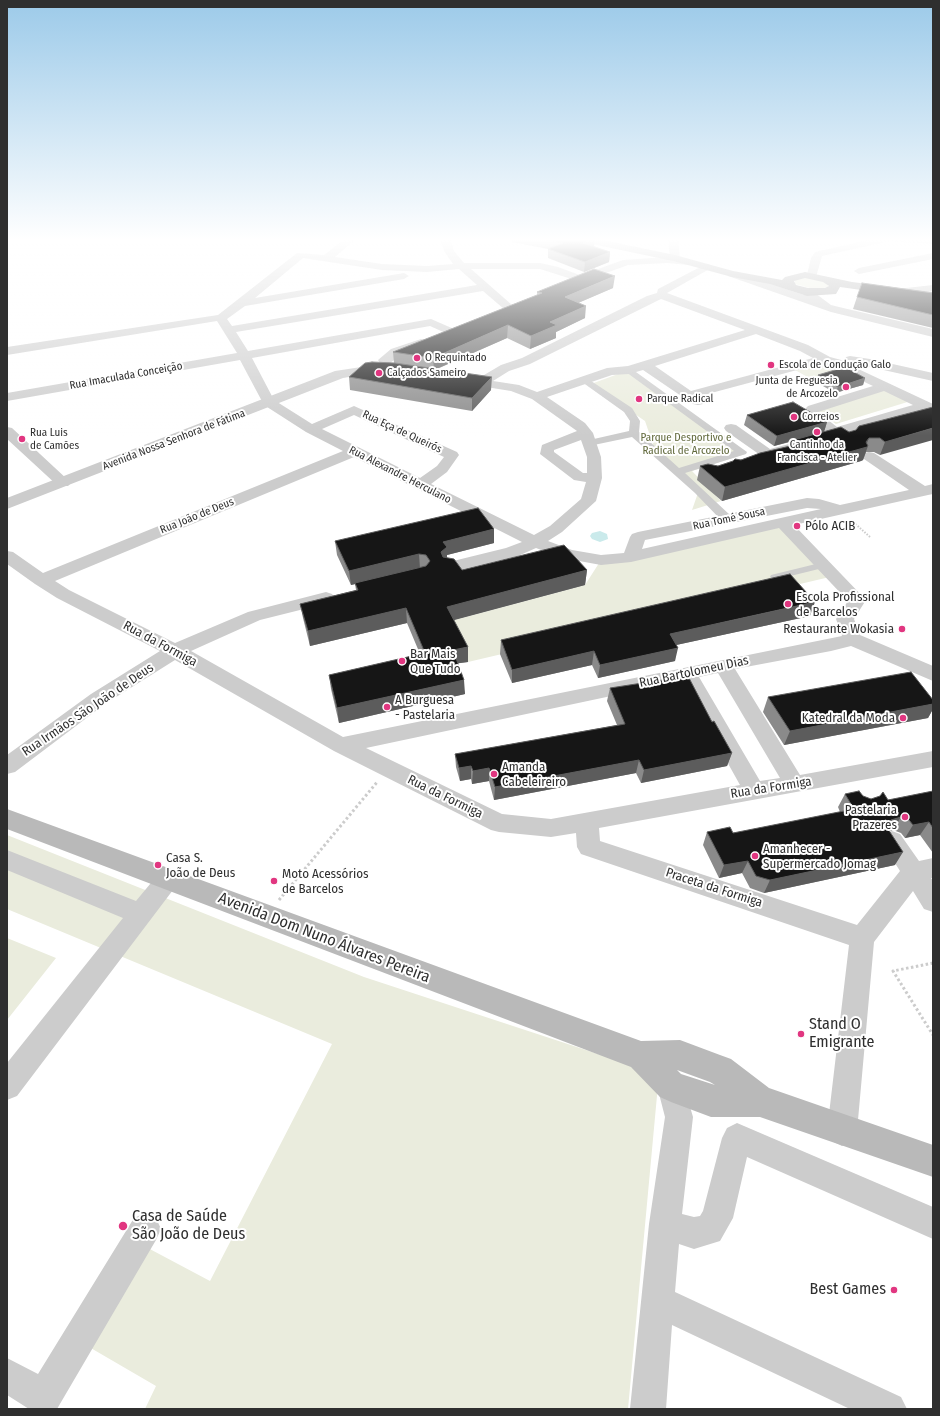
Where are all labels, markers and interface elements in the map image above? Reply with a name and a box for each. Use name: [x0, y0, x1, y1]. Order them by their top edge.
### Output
place label: O Requintado: [425, 351, 487, 365]
marker: O Requintado: [412, 353, 422, 363]
place label: Escola de Condução Galo: [779, 358, 891, 372]
street label: Rua Imaculada Conceição: [69, 360, 183, 392]
marker: Escola de Condução Galo: [766, 360, 776, 370]
place label: Calçados Sameiro: [387, 366, 466, 380]
marker: Calçados Sameiro: [374, 368, 384, 378]
place label: Junta de Freguesia de Arcozelo: [756, 374, 838, 400]
marker: Junta de Freguesia de Arcozelo: [841, 382, 851, 392]
place label: Parque Radical: [647, 392, 713, 406]
marker: Parque Radical: [634, 394, 644, 404]
street label: Avenida Nossa Senhora de Fátima: [101, 407, 247, 473]
street label: Rua Eça de Queirós: [360, 408, 444, 456]
place label: Correios: [802, 410, 839, 424]
marker: Correios: [789, 412, 799, 422]
place label: Rua Luis de Camões: [30, 426, 79, 452]
marker: Cantinho da Francisca - Atelier: [812, 427, 822, 437]
park label: Parque Desportivo e Radical de Arcozelo: [641, 431, 731, 457]
marker: Rua Luis de Camões: [17, 434, 27, 444]
place label: Cantinho da Francisca - Atelier: [777, 438, 857, 464]
street label: Rua Alexandre Herculano: [347, 444, 453, 506]
street label: Rua João de Deus: [158, 495, 236, 537]
street label: Rua Tomé Sousa: [692, 505, 766, 533]
place label: Pólo ACIB: [805, 518, 855, 534]
marker: Pólo ACIB: [792, 521, 802, 531]
place label: Escola Profissional de Barcelos: [796, 589, 894, 620]
marker: Escola Profissional de Barcelos: [783, 599, 793, 609]
street label: Rua da Formiga: [120, 618, 200, 670]
place label: Restaurante Wokasia: [783, 621, 894, 637]
marker: Restaurante Wokasia: [897, 624, 907, 634]
place label: Bar Mais Que Tudo: [410, 646, 461, 677]
street label: Rua Bartolomeu Dias: [638, 653, 750, 691]
marker: Bar Mais Que Tudo: [397, 656, 407, 666]
street label: Rua Irmãos São João de Deus: [19, 660, 157, 760]
place label: A Burguesa - Pastelaria: [395, 692, 455, 723]
marker: A Burguesa - Pastelaria: [382, 702, 392, 712]
place label: Katedral da Moda: [802, 710, 895, 726]
marker: Katedral da Moda: [898, 713, 908, 723]
place label: Amanda Cabeleireiro: [502, 759, 566, 790]
marker: Amanda Cabeleireiro: [489, 769, 499, 779]
street label: Rua da Formiga: [405, 772, 485, 822]
street label: Rua da Formiga: [729, 774, 813, 802]
place label: Pastelaria Prazeres: [845, 802, 897, 833]
marker: Pastelaria Prazeres: [900, 812, 910, 822]
place label: Amanhecer - Supermercado Jomag: [763, 841, 876, 872]
place label: Casa S. João de Deus: [166, 850, 235, 881]
marker: Amanhecer - Supermercado Jomag: [750, 851, 760, 861]
marker: Casa S. João de Deus: [153, 860, 163, 870]
street label: Praceta da Formiga: [664, 865, 764, 911]
place label: Moto Acessórios de Barcelos: [282, 866, 369, 897]
marker: Moto Acessórios de Barcelos: [269, 876, 279, 886]
street label: Avenida Dom Nuno Álvares Pereira: [215, 889, 433, 987]
place label: Stand O Emigrante: [809, 1015, 874, 1053]
marker: Stand O Emigrante: [796, 1029, 806, 1039]
place label: Casa de Saúde São João de Deus: [132, 1207, 245, 1245]
marker: Casa de Saúde São João de Deus: [117, 1220, 129, 1232]
place label: Best Games: [809, 1280, 886, 1300]
marker: Best Games: [889, 1285, 899, 1295]

